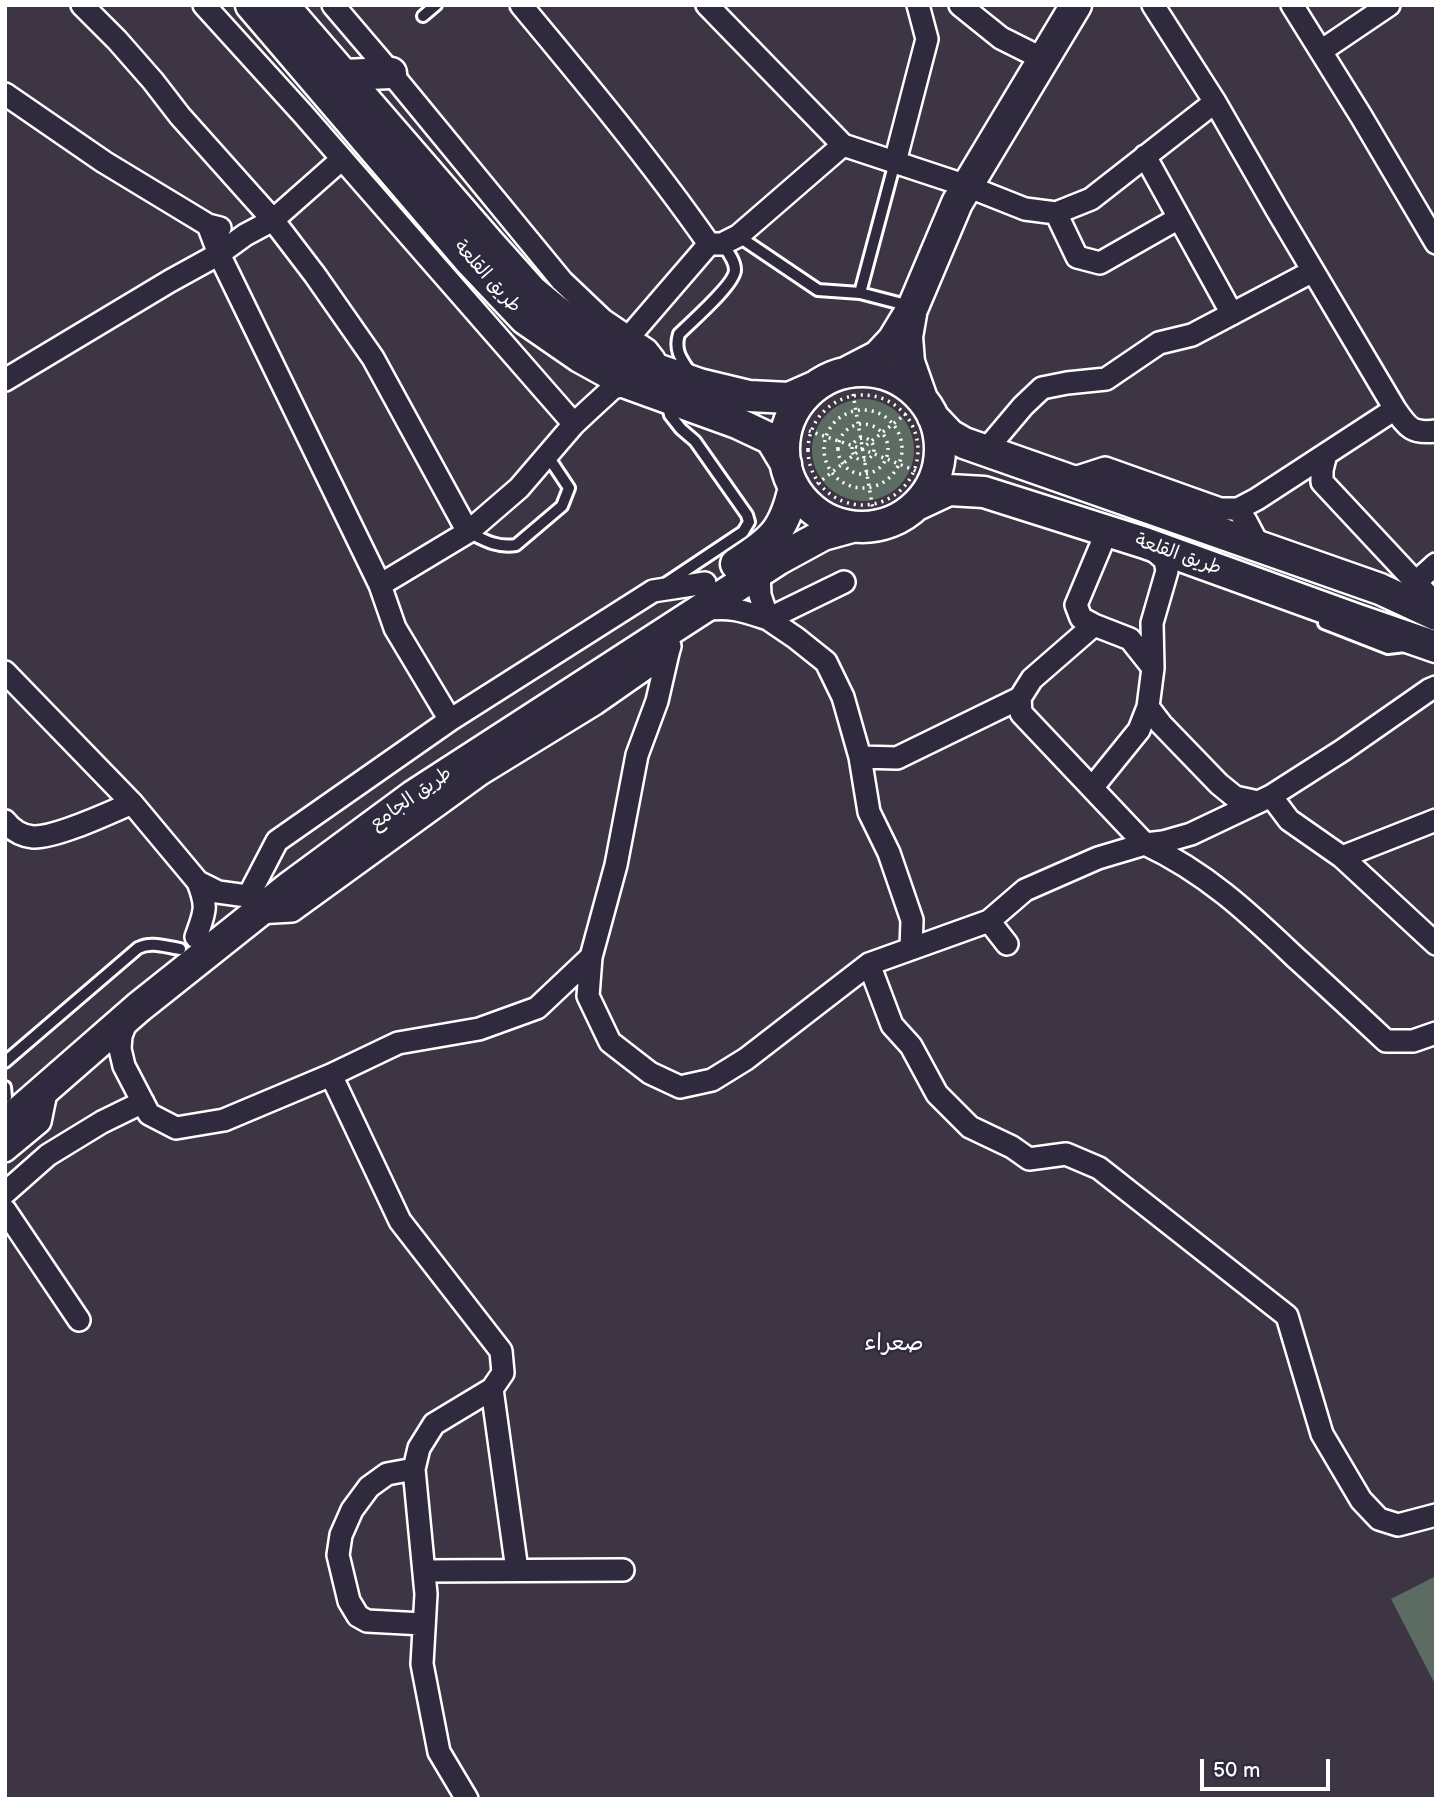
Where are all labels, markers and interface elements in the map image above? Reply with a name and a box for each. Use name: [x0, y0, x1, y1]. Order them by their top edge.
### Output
street label: طريق القلعة: [448, 236, 526, 318]
street label: طريق القلعة: [1132, 530, 1224, 580]
street label: طريق الجامع: [366, 762, 456, 836]
district label: صعراء: [864, 1330, 924, 1358]
scale bar: [1203, 1744, 1332, 1788]
text: 50 m: [1213, 1758, 1260, 1783]

